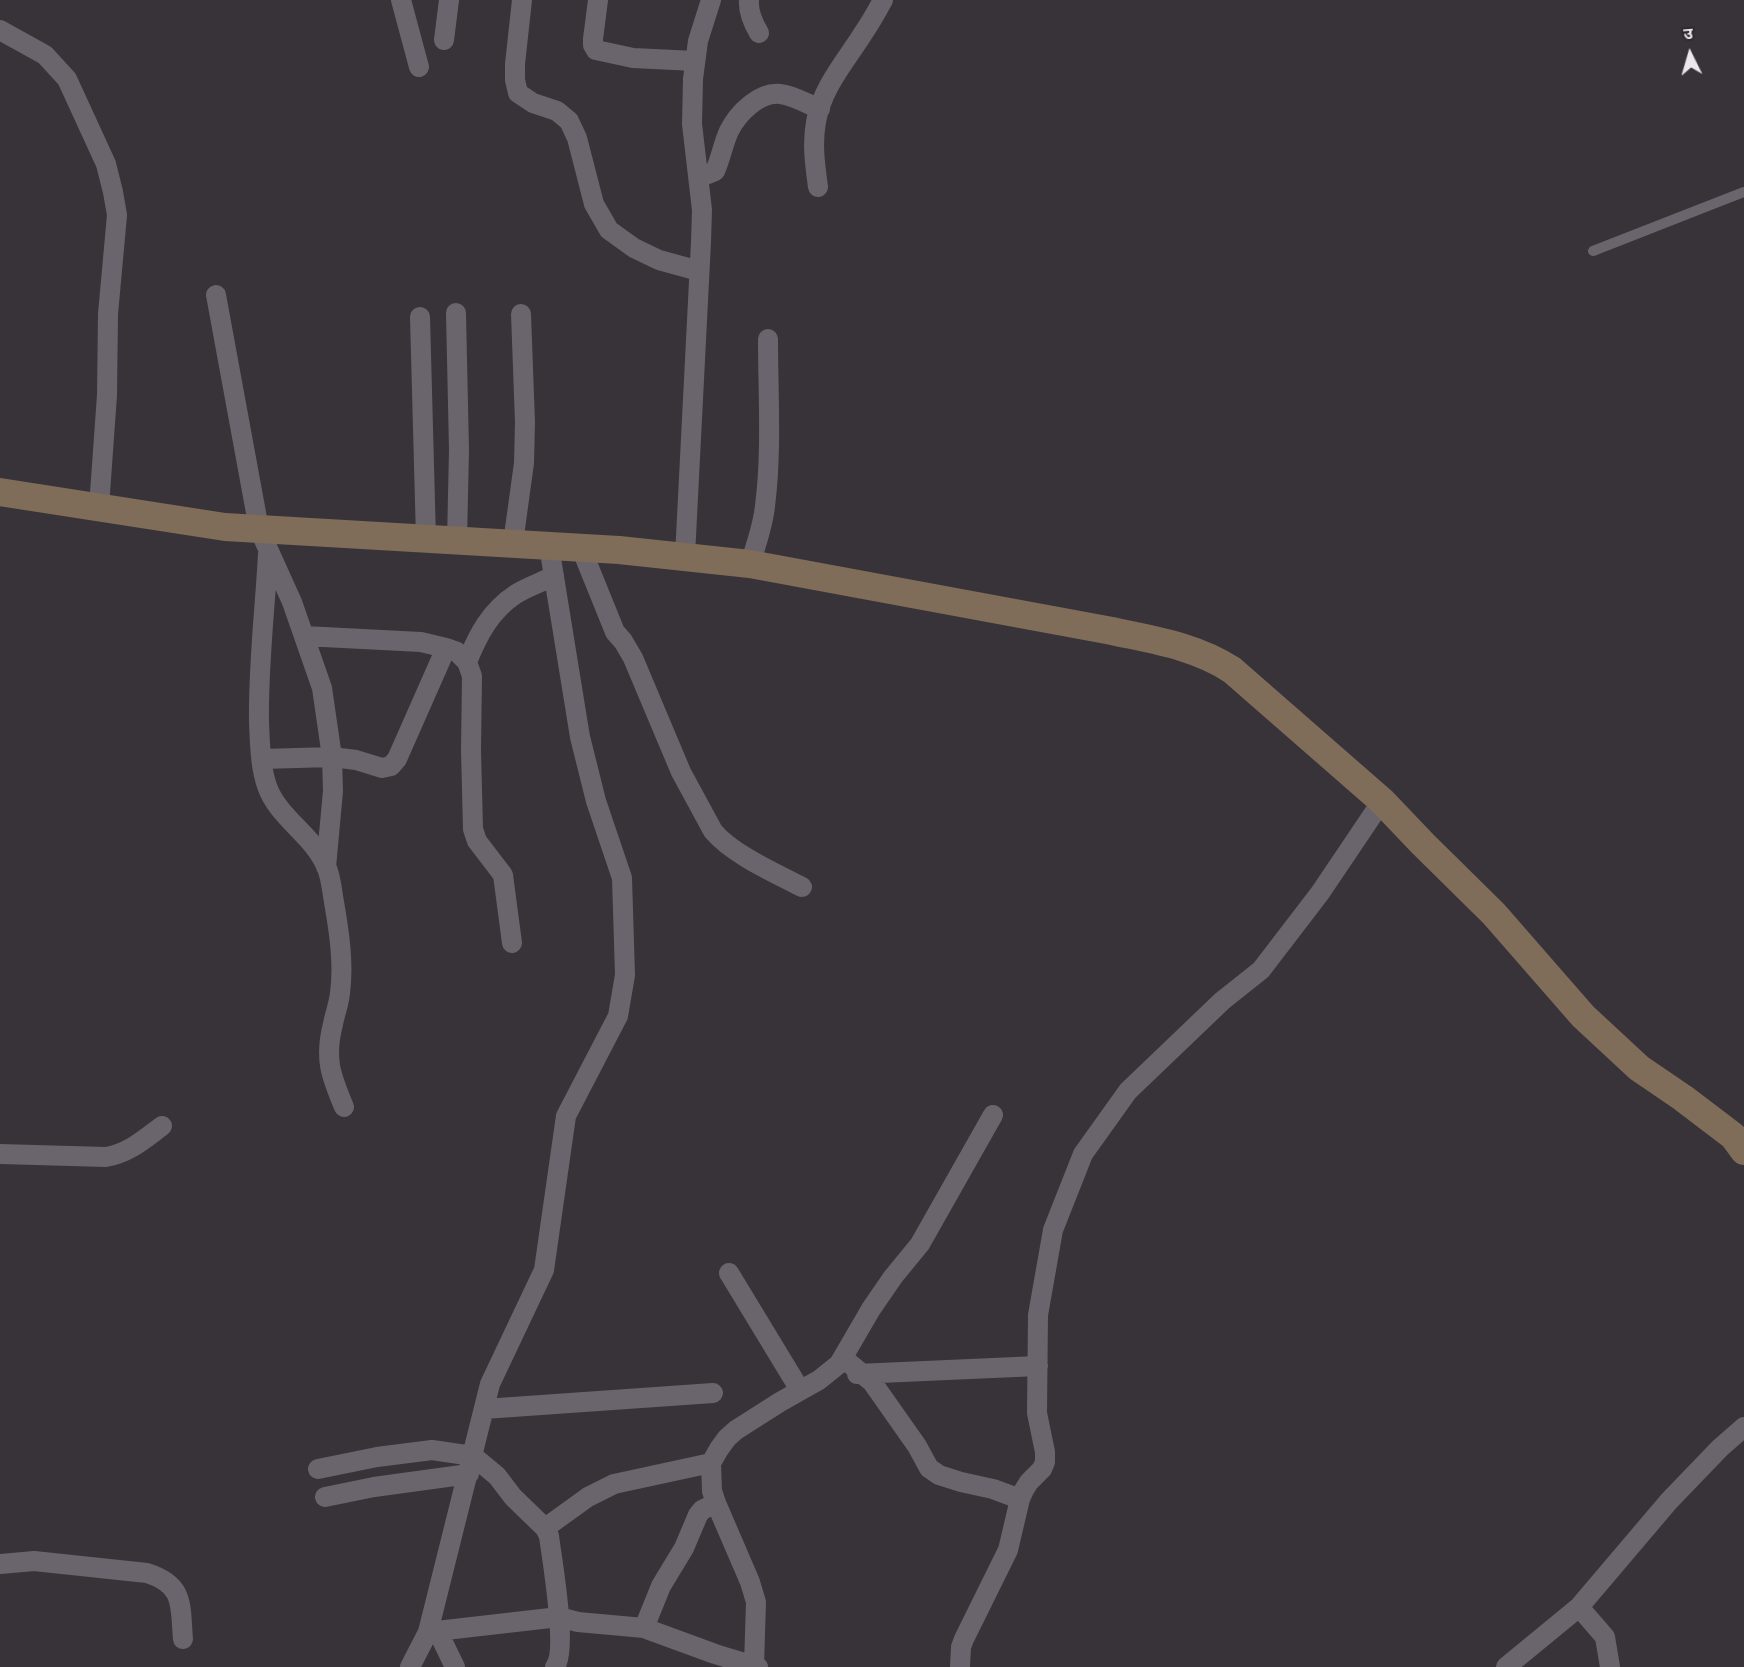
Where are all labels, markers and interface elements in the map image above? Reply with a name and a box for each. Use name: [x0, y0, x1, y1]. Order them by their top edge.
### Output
north arrow: [1660, 24, 1720, 84]
text: उ: [1683, 25, 1694, 46]

